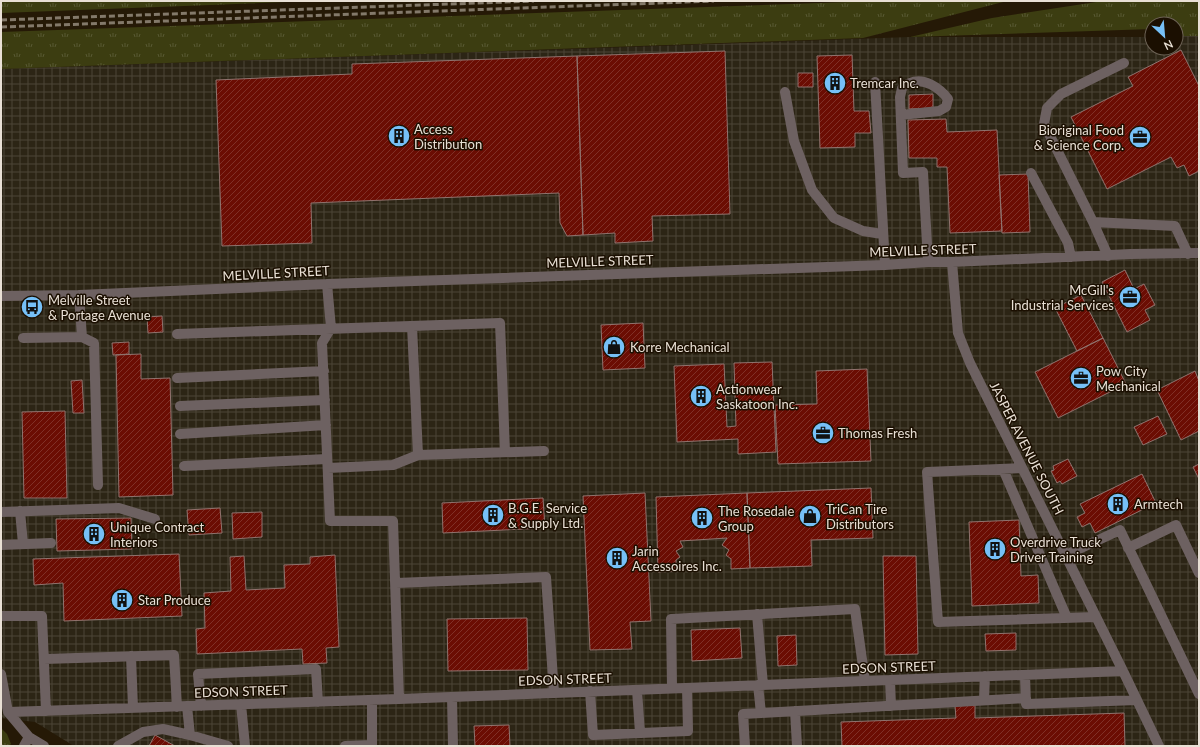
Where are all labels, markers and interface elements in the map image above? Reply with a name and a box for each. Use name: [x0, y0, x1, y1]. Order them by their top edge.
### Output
north arrow: [1144, 16, 1184, 56]
text: N: [1162, 38, 1175, 53]
building icon: Tremcar Inc.: [822, 70, 848, 96]
place label: Tremcar Inc.: [850, 75, 919, 91]
place label: Access Distribution: [414, 121, 482, 152]
place label: Bioriginal Food & Science Corp.: [1034, 122, 1124, 153]
building icon: Access Distribution: [386, 123, 412, 149]
office icon: Bioriginal Food & Science Corp.: [1127, 124, 1153, 150]
street label: MELVILLE STREET: [869, 240, 977, 260]
street label: MELVILLE STREET: [546, 251, 654, 271]
street label: MELVILLE STREET: [222, 262, 330, 284]
place label: McGill's Industrial Services: [1011, 282, 1114, 313]
office icon: McGill's Industrial Services: [1117, 284, 1143, 310]
place label: Melville Street & Portage Avenue: [48, 292, 151, 323]
bus stop icon: Melville Street & Portage Avenue: [19, 294, 45, 320]
shop icon: Korre Mechanical: [601, 334, 627, 360]
place label: Korre Mechanical: [630, 339, 730, 355]
place label: Pow City Mechanical: [1096, 363, 1161, 394]
office icon: Pow City Mechanical: [1068, 365, 1094, 391]
street label: JASPER AVENUE SOUTH: [987, 379, 1067, 517]
place label: Actionwear Saskatoon Inc.: [716, 381, 798, 412]
building icon: Actionwear Saskatoon Inc.: [688, 383, 714, 409]
office icon: Thomas Fresh: [810, 420, 836, 446]
place label: Thomas Fresh: [838, 425, 917, 441]
building icon: Armtech: [1105, 491, 1131, 517]
place label: Armtech: [1134, 496, 1183, 512]
place label: B.G.E. Service & Supply Ltd.: [508, 500, 587, 531]
place label: TriCan Tire Distributors: [826, 501, 894, 532]
building icon: B.G.E. Service & Supply Ltd.: [480, 502, 506, 528]
place label: The Rosedale Group: [718, 503, 794, 534]
shop icon: TriCan Tire Distributors: [797, 503, 823, 529]
building icon: The Rosedale Group: [689, 505, 715, 531]
place label: Unique Contract Interiors: [110, 519, 205, 550]
building icon: Unique Contract Interiors: [81, 521, 107, 547]
place label: Overdrive Truck Driver Training: [1010, 534, 1101, 565]
building icon: Overdrive Truck Driver Training: [982, 536, 1008, 562]
place label: Jarin Accessoires Inc.: [632, 543, 722, 574]
building icon: Jarin Accessoires Inc.: [604, 545, 630, 571]
building icon: Star Produce: [109, 587, 135, 613]
place label: Star Produce: [138, 592, 211, 608]
street label: EDSON STREET: [842, 657, 936, 677]
street label: EDSON STREET: [518, 669, 612, 689]
street label: EDSON STREET: [194, 681, 288, 701]

